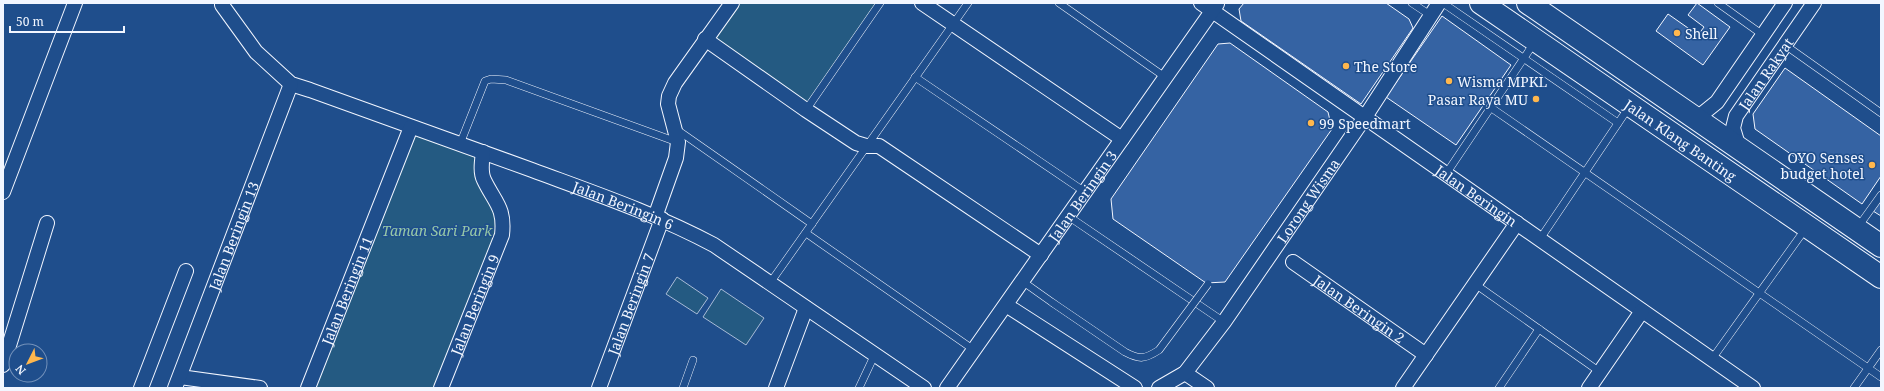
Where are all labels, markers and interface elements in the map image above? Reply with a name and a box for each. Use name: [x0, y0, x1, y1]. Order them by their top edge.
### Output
scale bar: [10, 8, 124, 34]
text: 50 m: [16, 13, 44, 30]
place label: Shell: [1685, 24, 1718, 43]
marker: Shell: [1672, 28, 1682, 38]
street label: Jalan Rakyat: [1733, 33, 1797, 114]
place label: The Store: [1354, 57, 1417, 76]
marker: The Store: [1341, 61, 1351, 71]
place label: Wisma MPKL: [1457, 72, 1548, 91]
marker: Wisma MPKL: [1444, 76, 1454, 86]
place label: Pasar Raya MU: [1428, 90, 1528, 109]
marker: Pasar Raya MU: [1531, 94, 1541, 104]
street label: Jalan Klang Banting: [1620, 94, 1741, 185]
place label: 99 Speedmart: [1319, 114, 1411, 133]
marker: 99 Speedmart: [1306, 118, 1316, 128]
street label: Jalan Beringin 3: [1043, 146, 1121, 246]
place label: OYO Senses budget hotel: [1781, 148, 1865, 183]
street label: Lorong Wisma: [1272, 154, 1343, 246]
street label: Jalan Beringin: [1431, 159, 1521, 230]
marker: OYO Senses budget hotel: [1867, 160, 1877, 170]
street label: Jalan Beringin 6: [569, 176, 677, 234]
street label: Jalan Beringin 13: [203, 178, 263, 294]
park label: Taman Sari Park: [382, 221, 493, 240]
street label: Jalan Beringin 11: [316, 233, 376, 348]
street label: Jalan Beringin 7: [602, 250, 658, 358]
street label: Jalan Beringin 9: [445, 251, 503, 359]
street label: Jalan Beringin 2: [1309, 269, 1409, 347]
north arrow: [8, 343, 48, 383]
text: N: [12, 362, 29, 378]

